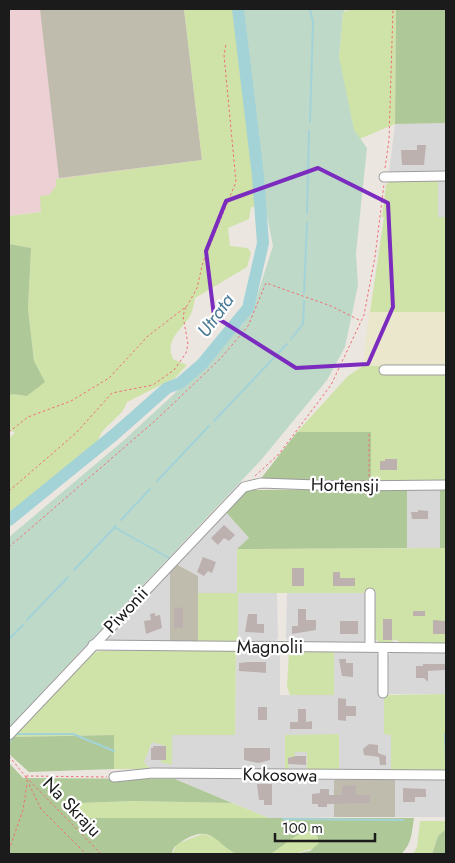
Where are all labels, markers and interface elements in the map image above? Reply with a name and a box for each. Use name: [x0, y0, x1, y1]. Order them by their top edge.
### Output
water label: Utrata: [190, 288, 241, 343]
street label: Hortensji: [311, 471, 379, 499]
street label: Piwonii: [98, 581, 154, 639]
street label: Magnolii: [237, 634, 303, 660]
street label: Kokosowa: [242, 761, 318, 789]
street label: Na Skraju: [37, 771, 107, 843]
scale bar: [275, 810, 375, 842]
text: 100 m: [282, 817, 323, 839]

